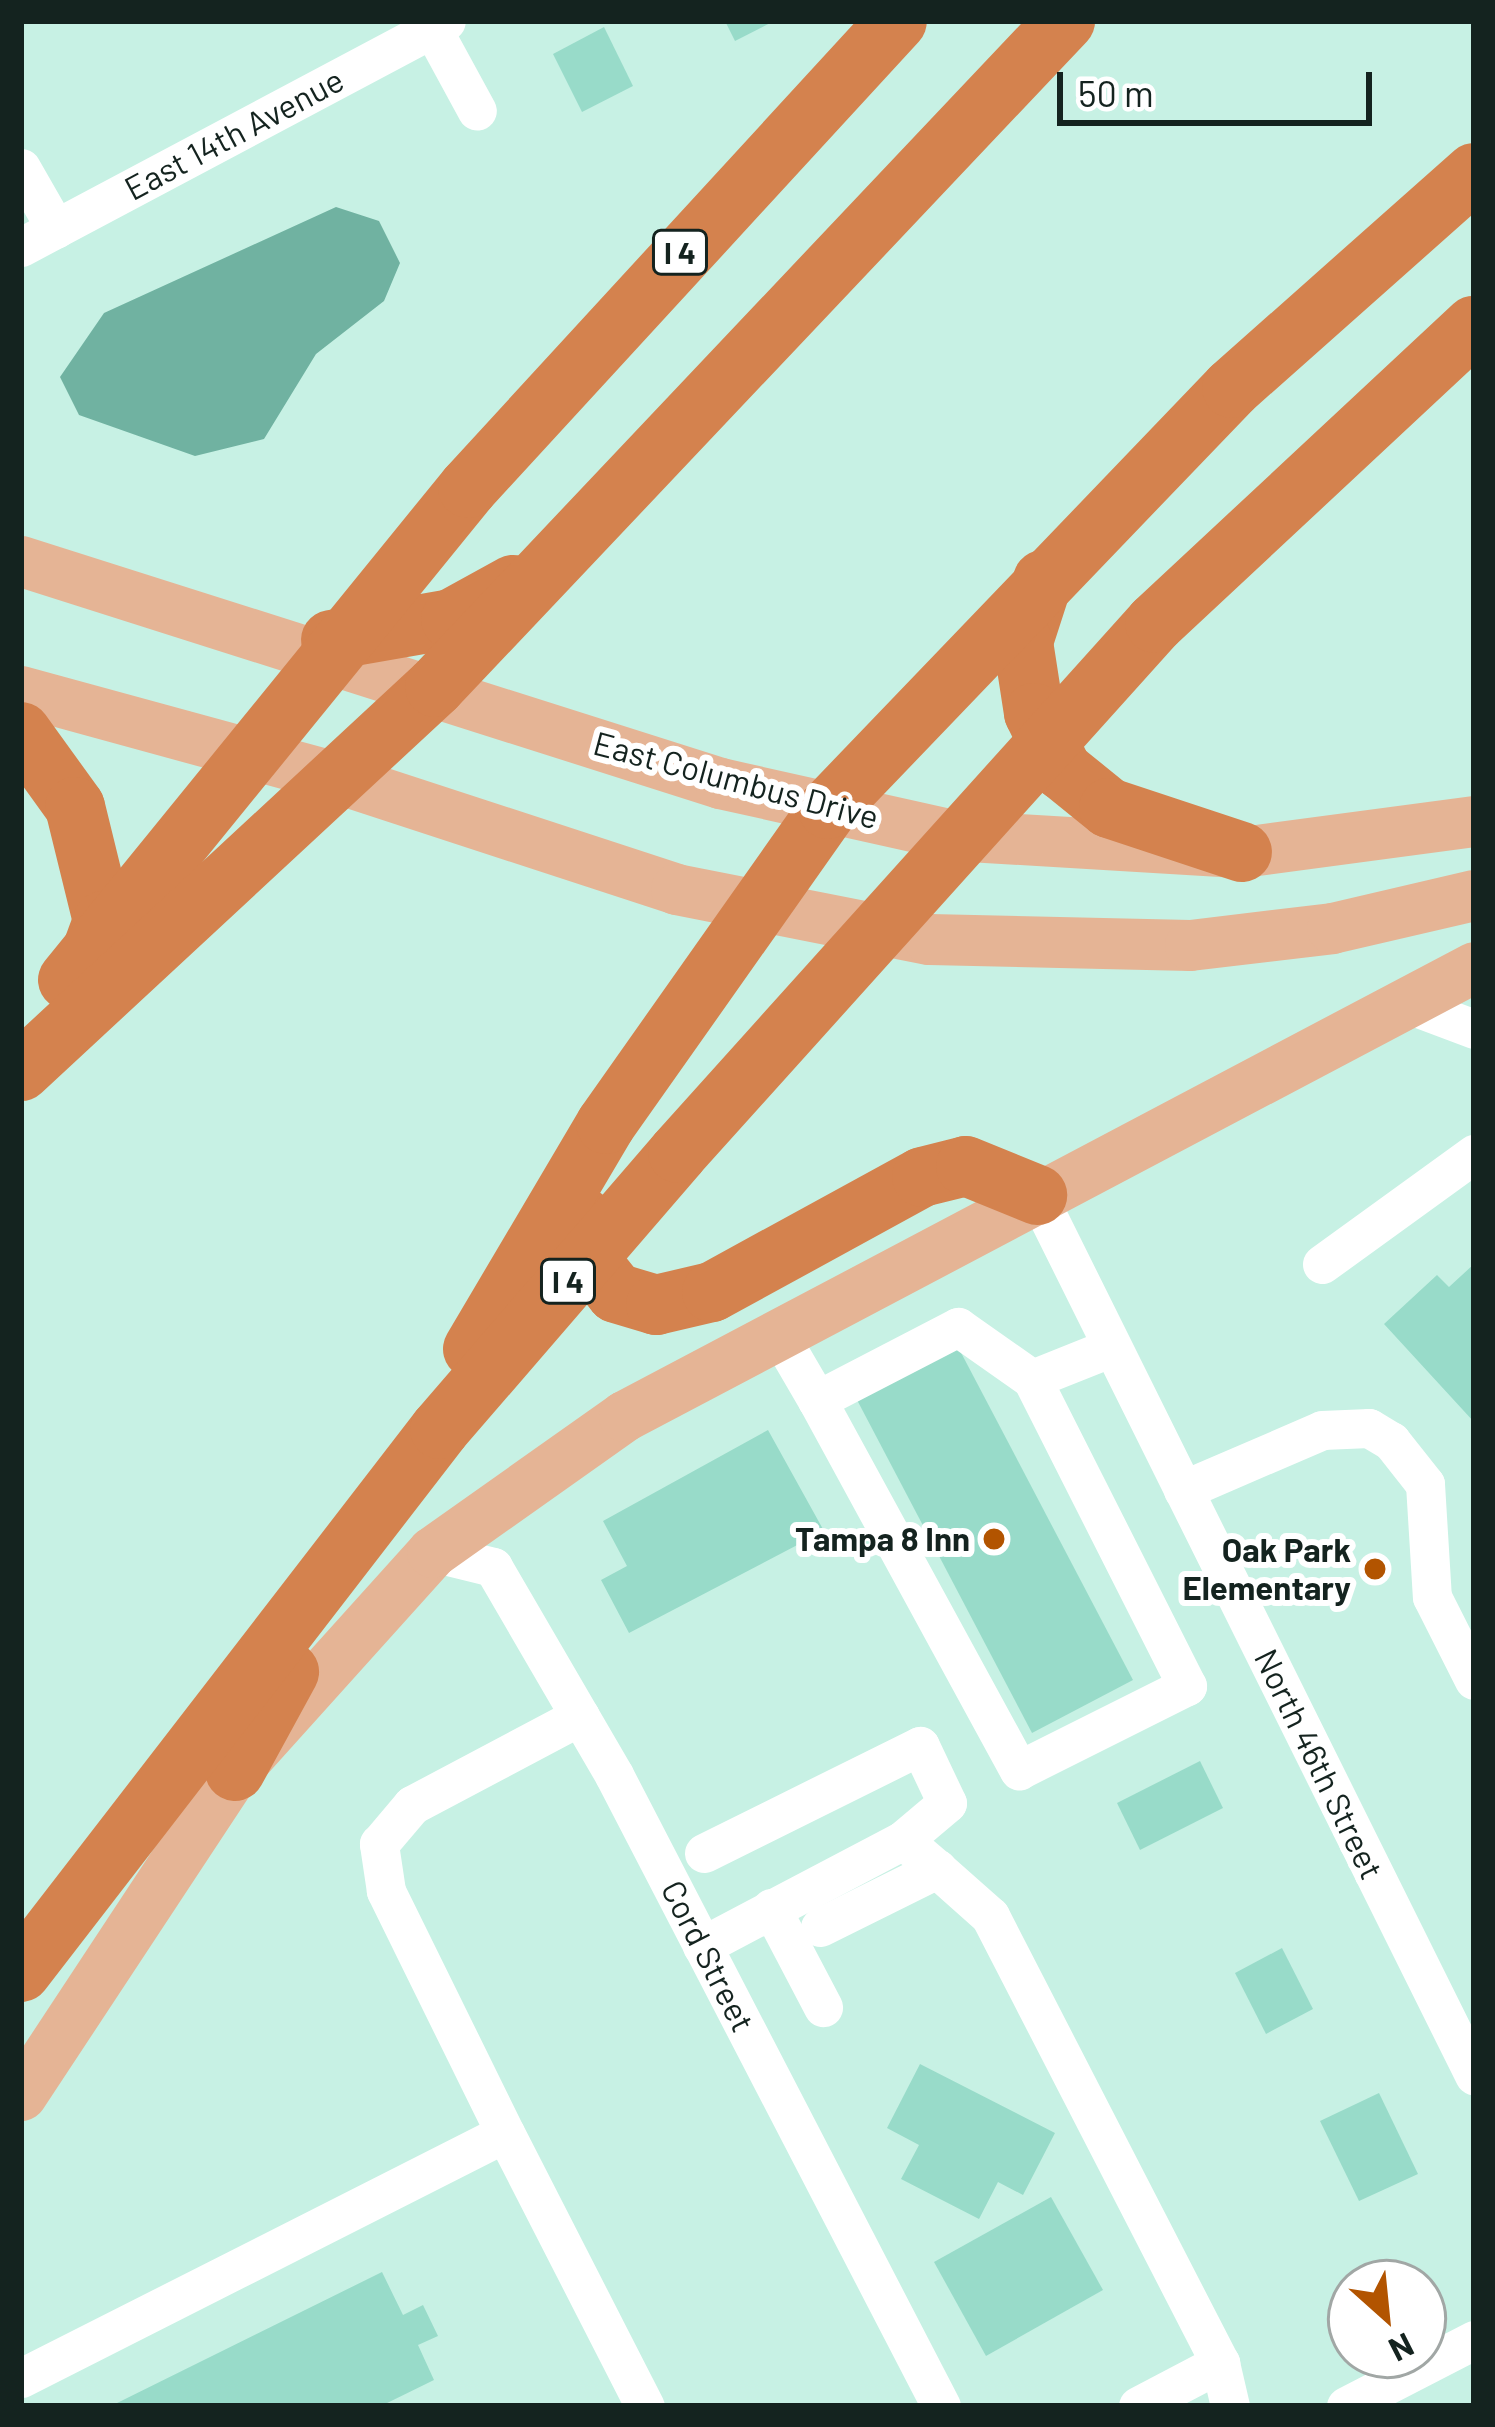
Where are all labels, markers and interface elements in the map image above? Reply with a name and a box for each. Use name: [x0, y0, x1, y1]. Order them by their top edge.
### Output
scale bar: [1063, 48, 1378, 122]
street label: East 14th Avenue: [118, 60, 350, 208]
text: 50 m: [1078, 71, 1154, 114]
road number: I 4: [650, 228, 710, 276]
street label: East Columbus Drive: [589, 723, 883, 837]
road number: I 4: [538, 1257, 598, 1305]
place label: Tampa 8 Inn: [795, 1519, 970, 1559]
marker: Tampa 8 Inn: [981, 1526, 1007, 1552]
place label: Oak Park Elementary: [1183, 1530, 1351, 1608]
marker: Oak Park Elementary: [1362, 1556, 1388, 1582]
street label: North 46th Street: [1246, 1643, 1392, 1885]
street label: Cord Street: [653, 1874, 763, 2038]
north arrow: [1327, 2259, 1447, 2379]
text: N: [1383, 2326, 1421, 2371]

